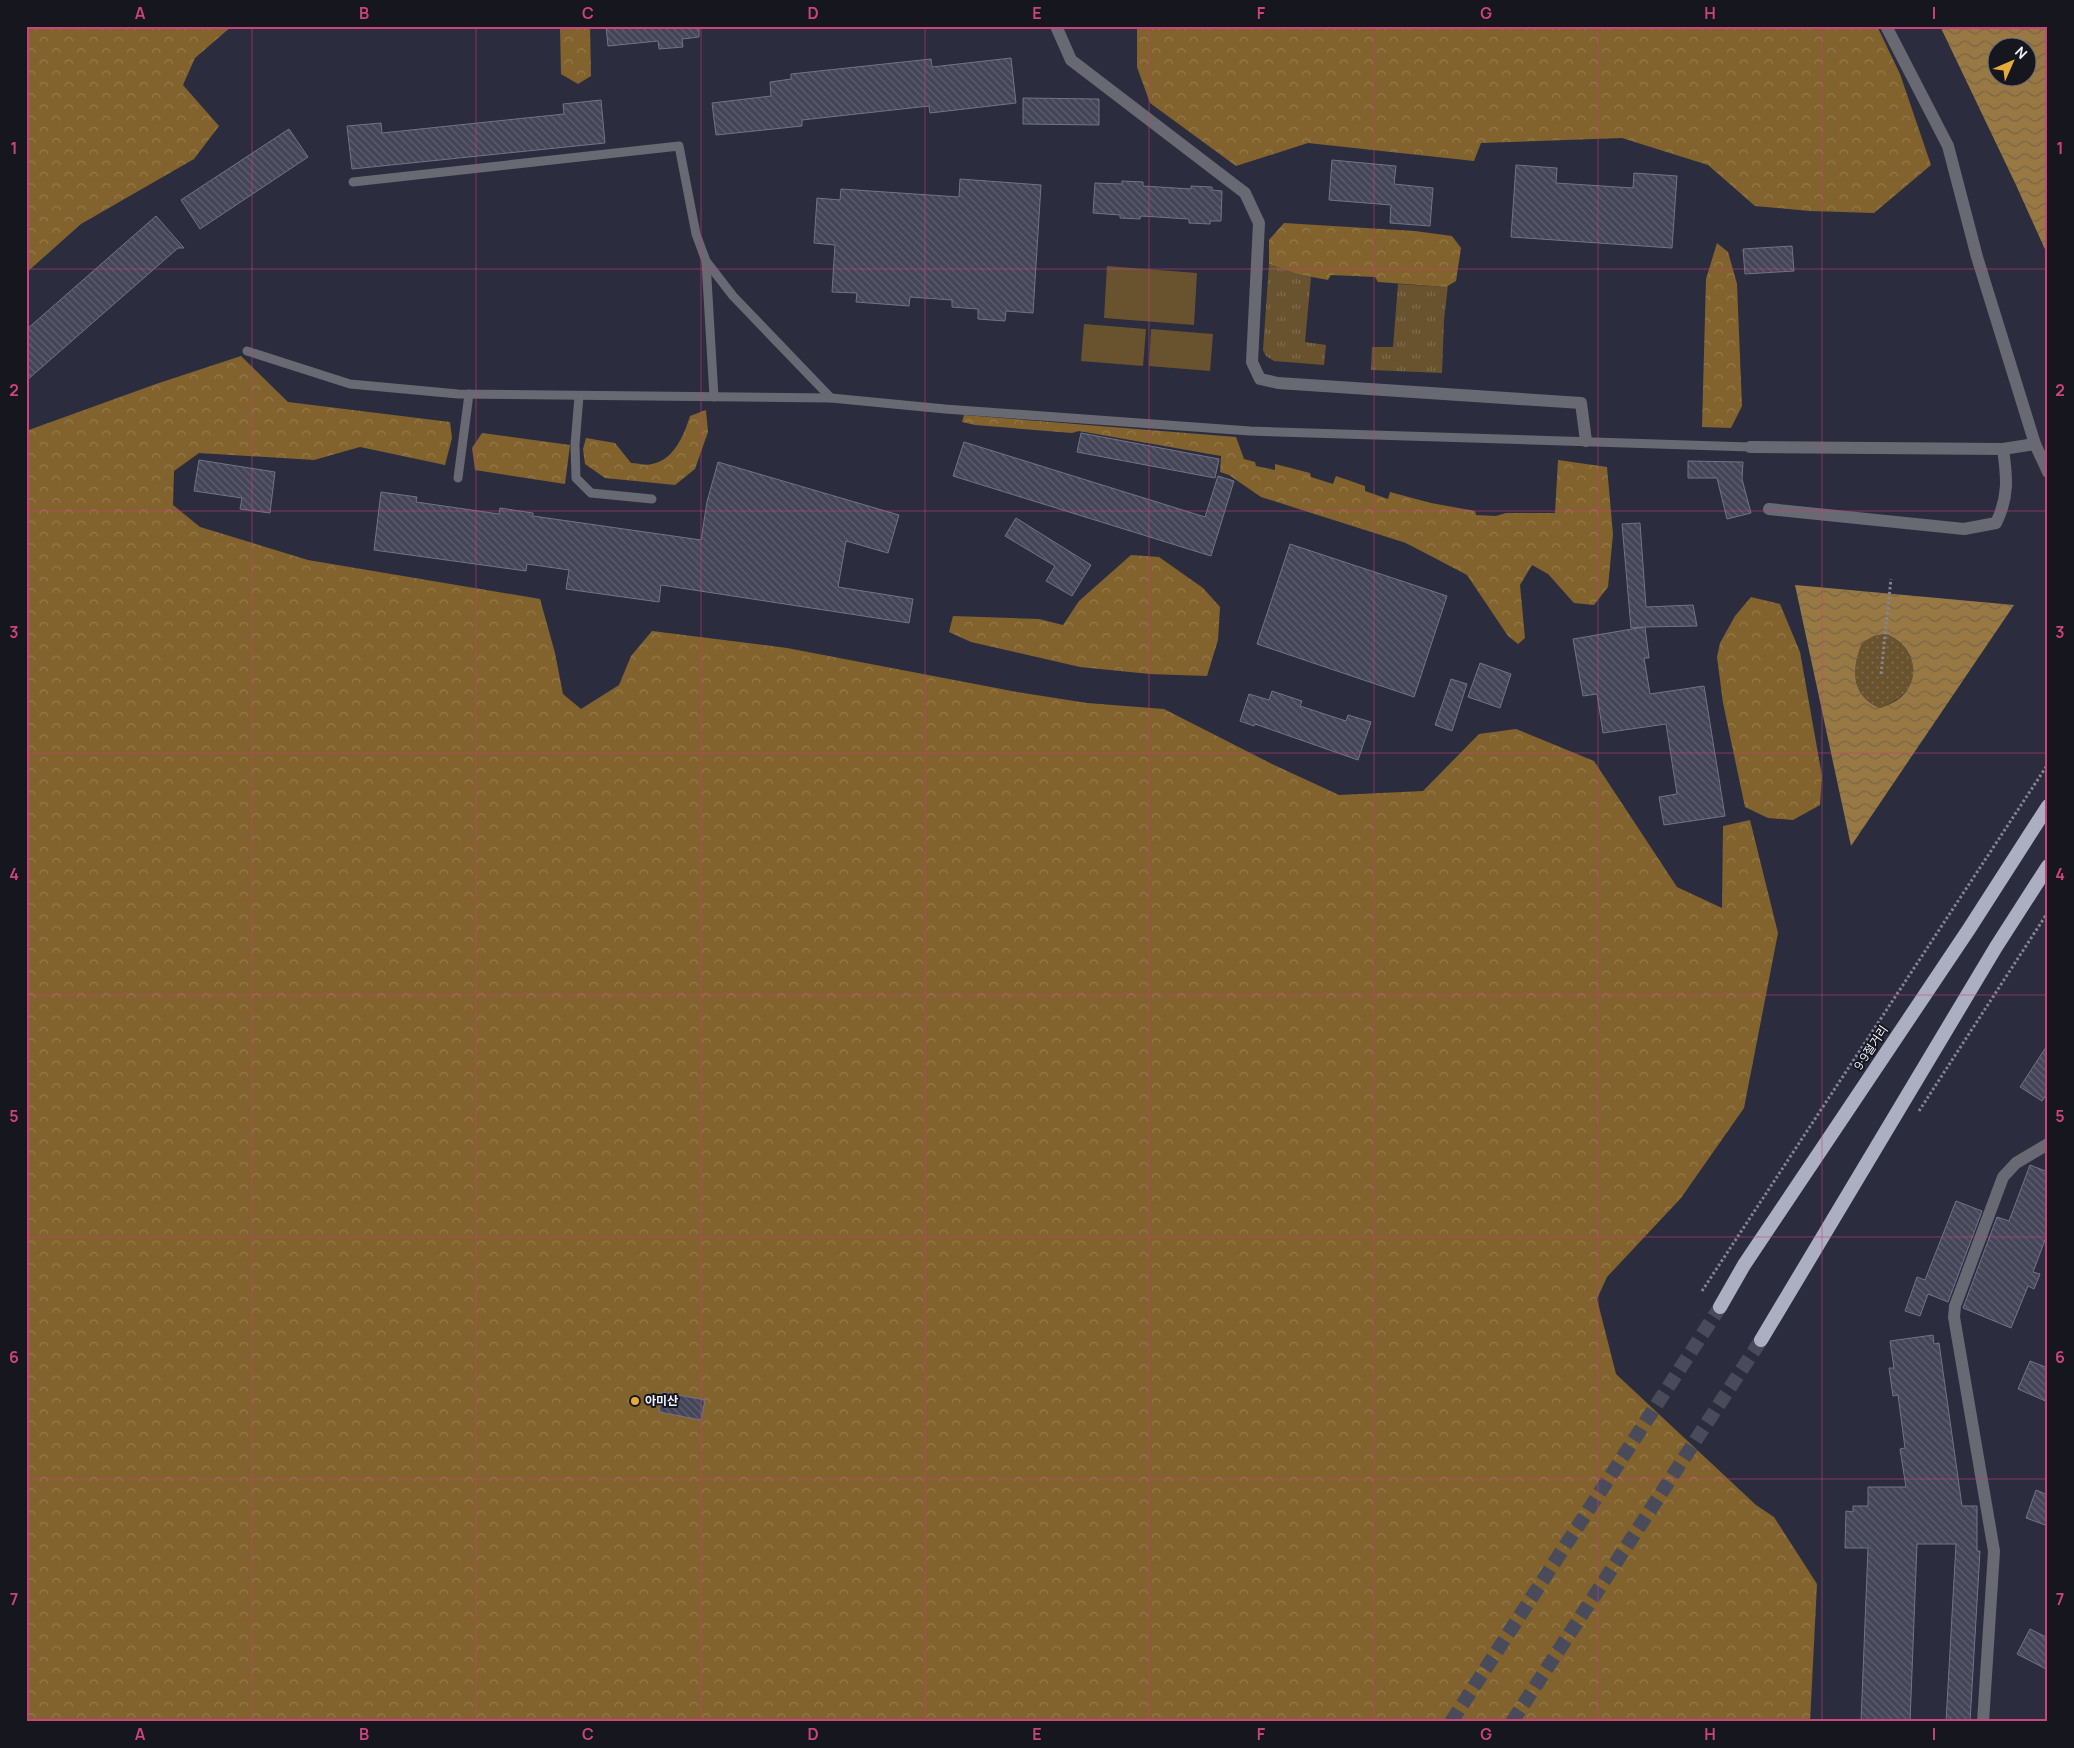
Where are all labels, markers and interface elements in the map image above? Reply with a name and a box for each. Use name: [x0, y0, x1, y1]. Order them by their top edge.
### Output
text: A: [135, 2, 146, 24]
text: B: [359, 2, 369, 24]
text: C: [582, 2, 594, 24]
text: D: [807, 2, 819, 24]
text: E: [1032, 2, 1042, 24]
text: F: [1257, 2, 1266, 24]
text: G: [1480, 2, 1492, 24]
text: H: [1704, 2, 1716, 24]
text: I: [1932, 2, 1936, 24]
north arrow: [1986, 38, 2036, 88]
text: N: [2011, 42, 2032, 63]
text: 1: [10, 137, 18, 159]
text: 1: [2056, 137, 2064, 159]
text: 2: [9, 379, 19, 401]
text: 2: [2055, 379, 2065, 401]
text: 3: [9, 621, 19, 643]
text: 3: [2055, 621, 2065, 643]
text: 4: [9, 863, 19, 885]
text: 4: [2055, 863, 2065, 885]
street label: 9·9절거리: [1849, 1022, 1892, 1074]
text: 5: [9, 1105, 19, 1127]
text: 5: [2055, 1105, 2065, 1127]
text: 6: [9, 1346, 19, 1368]
text: 6: [2055, 1346, 2065, 1368]
place label: 아미산: [645, 1392, 678, 1409]
marker: 아미산: [629, 1395, 641, 1407]
text: 7: [10, 1588, 18, 1610]
text: 7: [2056, 1588, 2064, 1610]
text: A: [135, 1723, 146, 1745]
text: B: [359, 1723, 369, 1745]
text: C: [582, 1723, 594, 1745]
text: D: [807, 1723, 819, 1745]
text: E: [1032, 1723, 1042, 1745]
text: F: [1257, 1723, 1266, 1745]
text: G: [1480, 1723, 1492, 1745]
text: H: [1704, 1723, 1716, 1745]
text: I: [1932, 1723, 1936, 1745]

